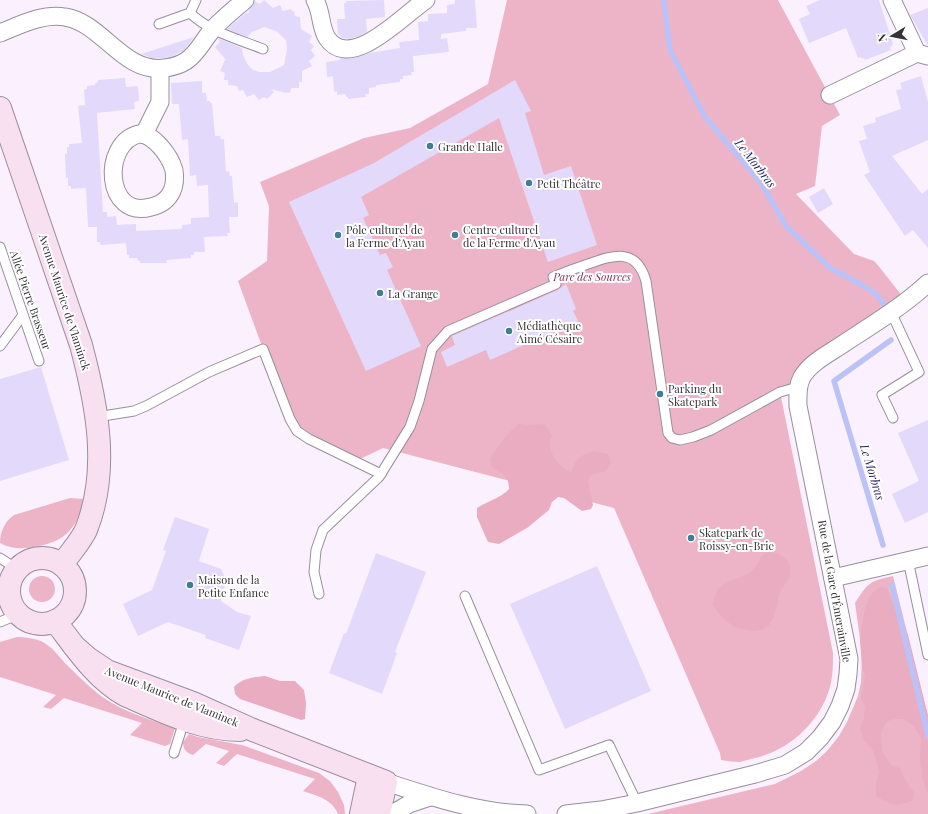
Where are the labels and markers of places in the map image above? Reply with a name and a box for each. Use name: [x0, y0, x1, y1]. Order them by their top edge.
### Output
place label: Grande Halle: [438, 139, 503, 154]
marker: Grande Halle: [425, 141, 435, 151]
place label: Petit Théâtre: [537, 176, 601, 191]
marker: Petit Théâtre: [524, 178, 534, 188]
place label: Pôle culturel de la Ferme d’Ayau: [346, 222, 425, 250]
place label: Centre culturel de la Ferme d'Ayau: [463, 222, 556, 250]
marker: Pôle culturel de la Ferme d’Ayau: [333, 230, 343, 240]
marker: Centre culturel de la Ferme d'Ayau: [450, 230, 460, 240]
place label: La Grange: [388, 286, 439, 301]
marker: La Grange: [375, 288, 385, 298]
place label: Médiathèque Aimé Césaire: [516, 318, 583, 346]
marker: Médiathèque Aimé Césaire: [504, 326, 514, 336]
place label: Parking du Skatepark: [668, 381, 722, 409]
marker: Parking du Skatepark: [655, 389, 665, 399]
place label: Skatepark de Roissy-en-Brie: [699, 525, 774, 553]
marker: Skatepark de Roissy-en-Brie: [686, 533, 696, 543]
place label: Maison de la Petite Enfance: [198, 572, 270, 600]
marker: Maison de la Petite Enfance: [185, 580, 195, 590]

